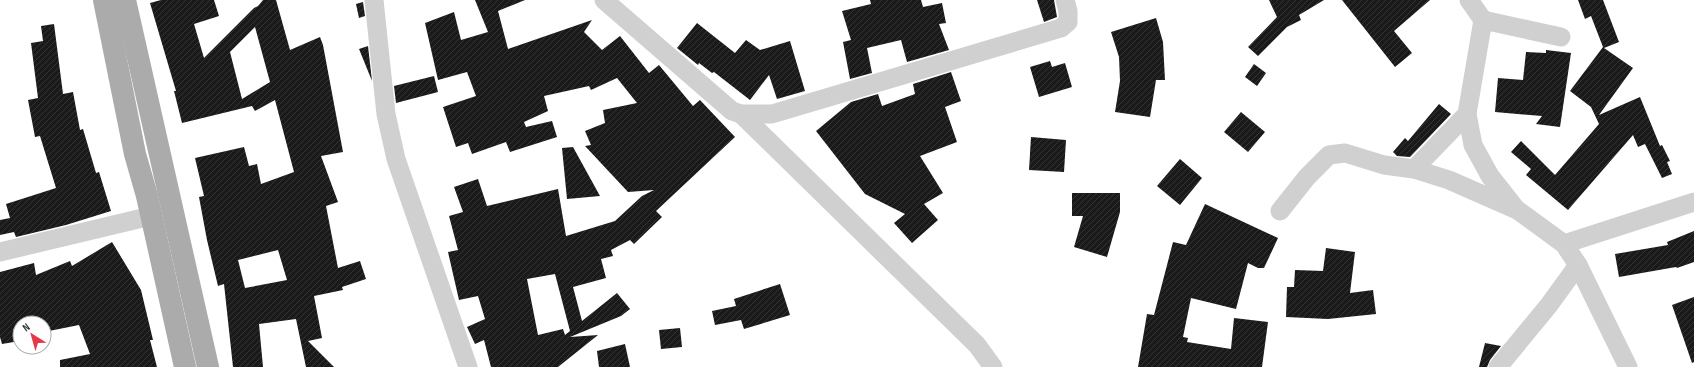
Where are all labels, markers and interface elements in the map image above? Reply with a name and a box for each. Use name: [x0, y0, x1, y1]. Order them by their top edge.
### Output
north arrow: [12, 315, 52, 355]
text: N: [20, 320, 33, 334]

